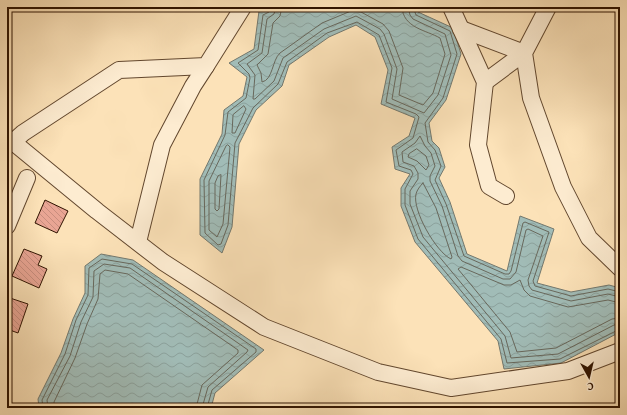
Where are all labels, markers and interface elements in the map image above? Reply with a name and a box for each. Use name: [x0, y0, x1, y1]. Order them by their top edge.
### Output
north arrow: [569, 357, 609, 397]
text: С: [586, 379, 595, 395]

